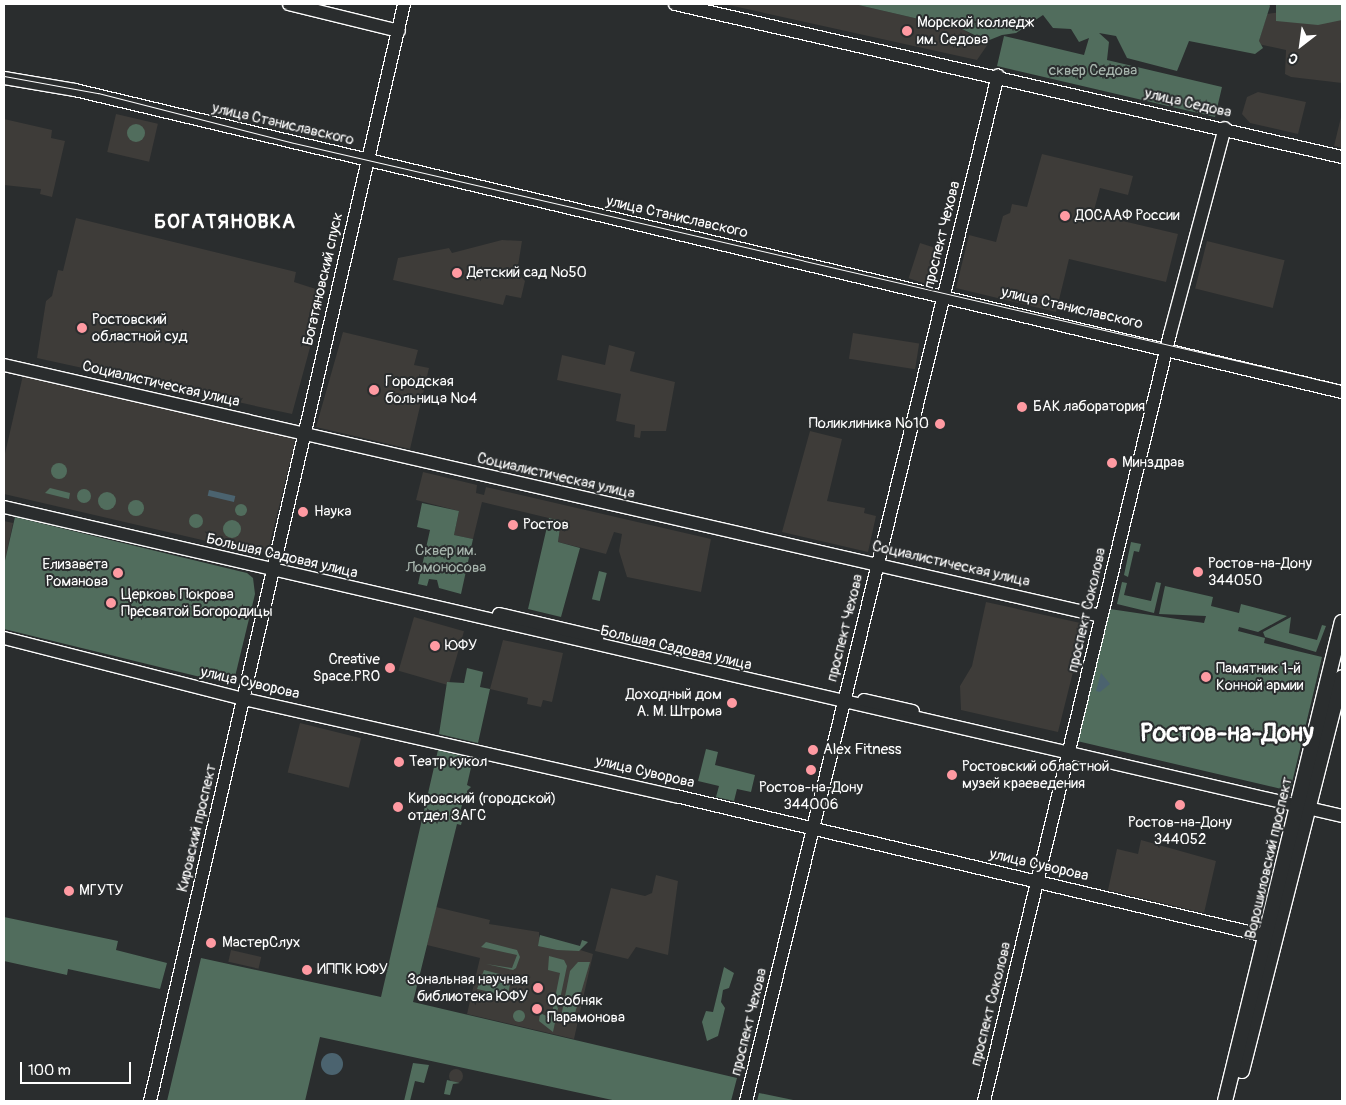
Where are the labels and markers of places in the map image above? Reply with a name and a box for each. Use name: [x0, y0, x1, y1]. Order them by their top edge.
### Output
place label: Морской колледж им. Седова: [917, 13, 1034, 48]
marker: Морской колледж им. Седова: [901, 25, 913, 37]
place label: ДОСААФ России: [1075, 207, 1180, 225]
marker: ДОСААФ России: [1059, 210, 1071, 222]
place label: Детский сад №50: [467, 264, 587, 282]
marker: Детский сад №50: [451, 267, 463, 279]
place label: Ростовский областной суд: [92, 310, 187, 345]
marker: Ростовский областной суд: [76, 322, 88, 334]
place label: Городская больница №4: [385, 372, 477, 407]
marker: Городская больница №4: [367, 383, 381, 397]
place label: БАК лаборатория: [1033, 398, 1145, 416]
marker: БАК лаборатория: [1015, 400, 1029, 414]
place label: Поликлиника №10: [809, 415, 929, 433]
marker: Поликлиника №10: [933, 417, 947, 431]
place label: Минздрав: [1122, 454, 1185, 472]
marker: Минздрав: [1106, 457, 1118, 469]
place label: Наука: [314, 503, 352, 521]
marker: Наука: [296, 505, 310, 519]
place label: Ростов: [523, 516, 569, 534]
marker: Ростов: [507, 519, 519, 531]
place label: Ростов-на-Дону 344050: [1208, 554, 1312, 589]
place label: Елизавета Романова: [42, 555, 108, 590]
marker: Ростов-на-Дону 344050: [1192, 566, 1204, 578]
marker: Елизавета Романова: [112, 567, 124, 579]
place label: Церковь Покрова Пресвятой Богородицы: [121, 585, 273, 620]
marker: Церковь Покрова Пресвятой Богородицы: [105, 597, 117, 609]
place label: ЮФУ: [445, 637, 477, 655]
marker: ЮФУ: [429, 640, 441, 652]
place label: Creative Space.PRO: [313, 650, 380, 685]
place label: Памятник 1-й Конной армии: [1216, 659, 1303, 694]
marker: Creative Space.PRO: [384, 662, 396, 674]
marker: Памятник 1-й Конной армии: [1200, 671, 1212, 683]
place label: Доходный дом А. М. Штрома: [626, 685, 722, 720]
marker: Доходный дом А. М. Штрома: [726, 697, 738, 709]
place label: Alex Fitness: [823, 741, 901, 759]
marker: Alex Fitness: [807, 744, 819, 756]
place label: Театр кукол: [409, 753, 487, 771]
marker: Театр кукол: [393, 756, 405, 768]
place label: Ростовский областной музей краеведения: [962, 757, 1109, 792]
marker: Ростов-на-Дону 344006: [805, 764, 817, 776]
marker: Ростовский областной музей краеведения: [946, 769, 958, 781]
place label: Ростов-на-Дону 344006: [759, 778, 863, 813]
place label: Кировский (городской) отдел ЗАГС: [408, 789, 556, 824]
marker: Ростов-на-Дону 344052: [1174, 799, 1186, 811]
marker: Кировский (городской) отдел ЗАГС: [392, 801, 404, 813]
place label: Ростов-на-Дону 344052: [1128, 813, 1232, 848]
place label: МГУТУ: [79, 882, 123, 900]
marker: МГУТУ: [63, 885, 75, 897]
place label: МастерСлух: [222, 934, 300, 952]
marker: МастерСлух: [204, 936, 218, 950]
place label: ИППК ЮФУ: [317, 961, 388, 979]
marker: ИППК ЮФУ: [301, 964, 313, 976]
place label: Зональная научная библиотека ЮФУ: [407, 970, 528, 1005]
marker: Зональная научная библиотека ЮФУ: [532, 982, 544, 994]
place label: Особняк Парамонова: [547, 991, 625, 1026]
marker: Особняк Парамонова: [531, 1003, 543, 1015]

